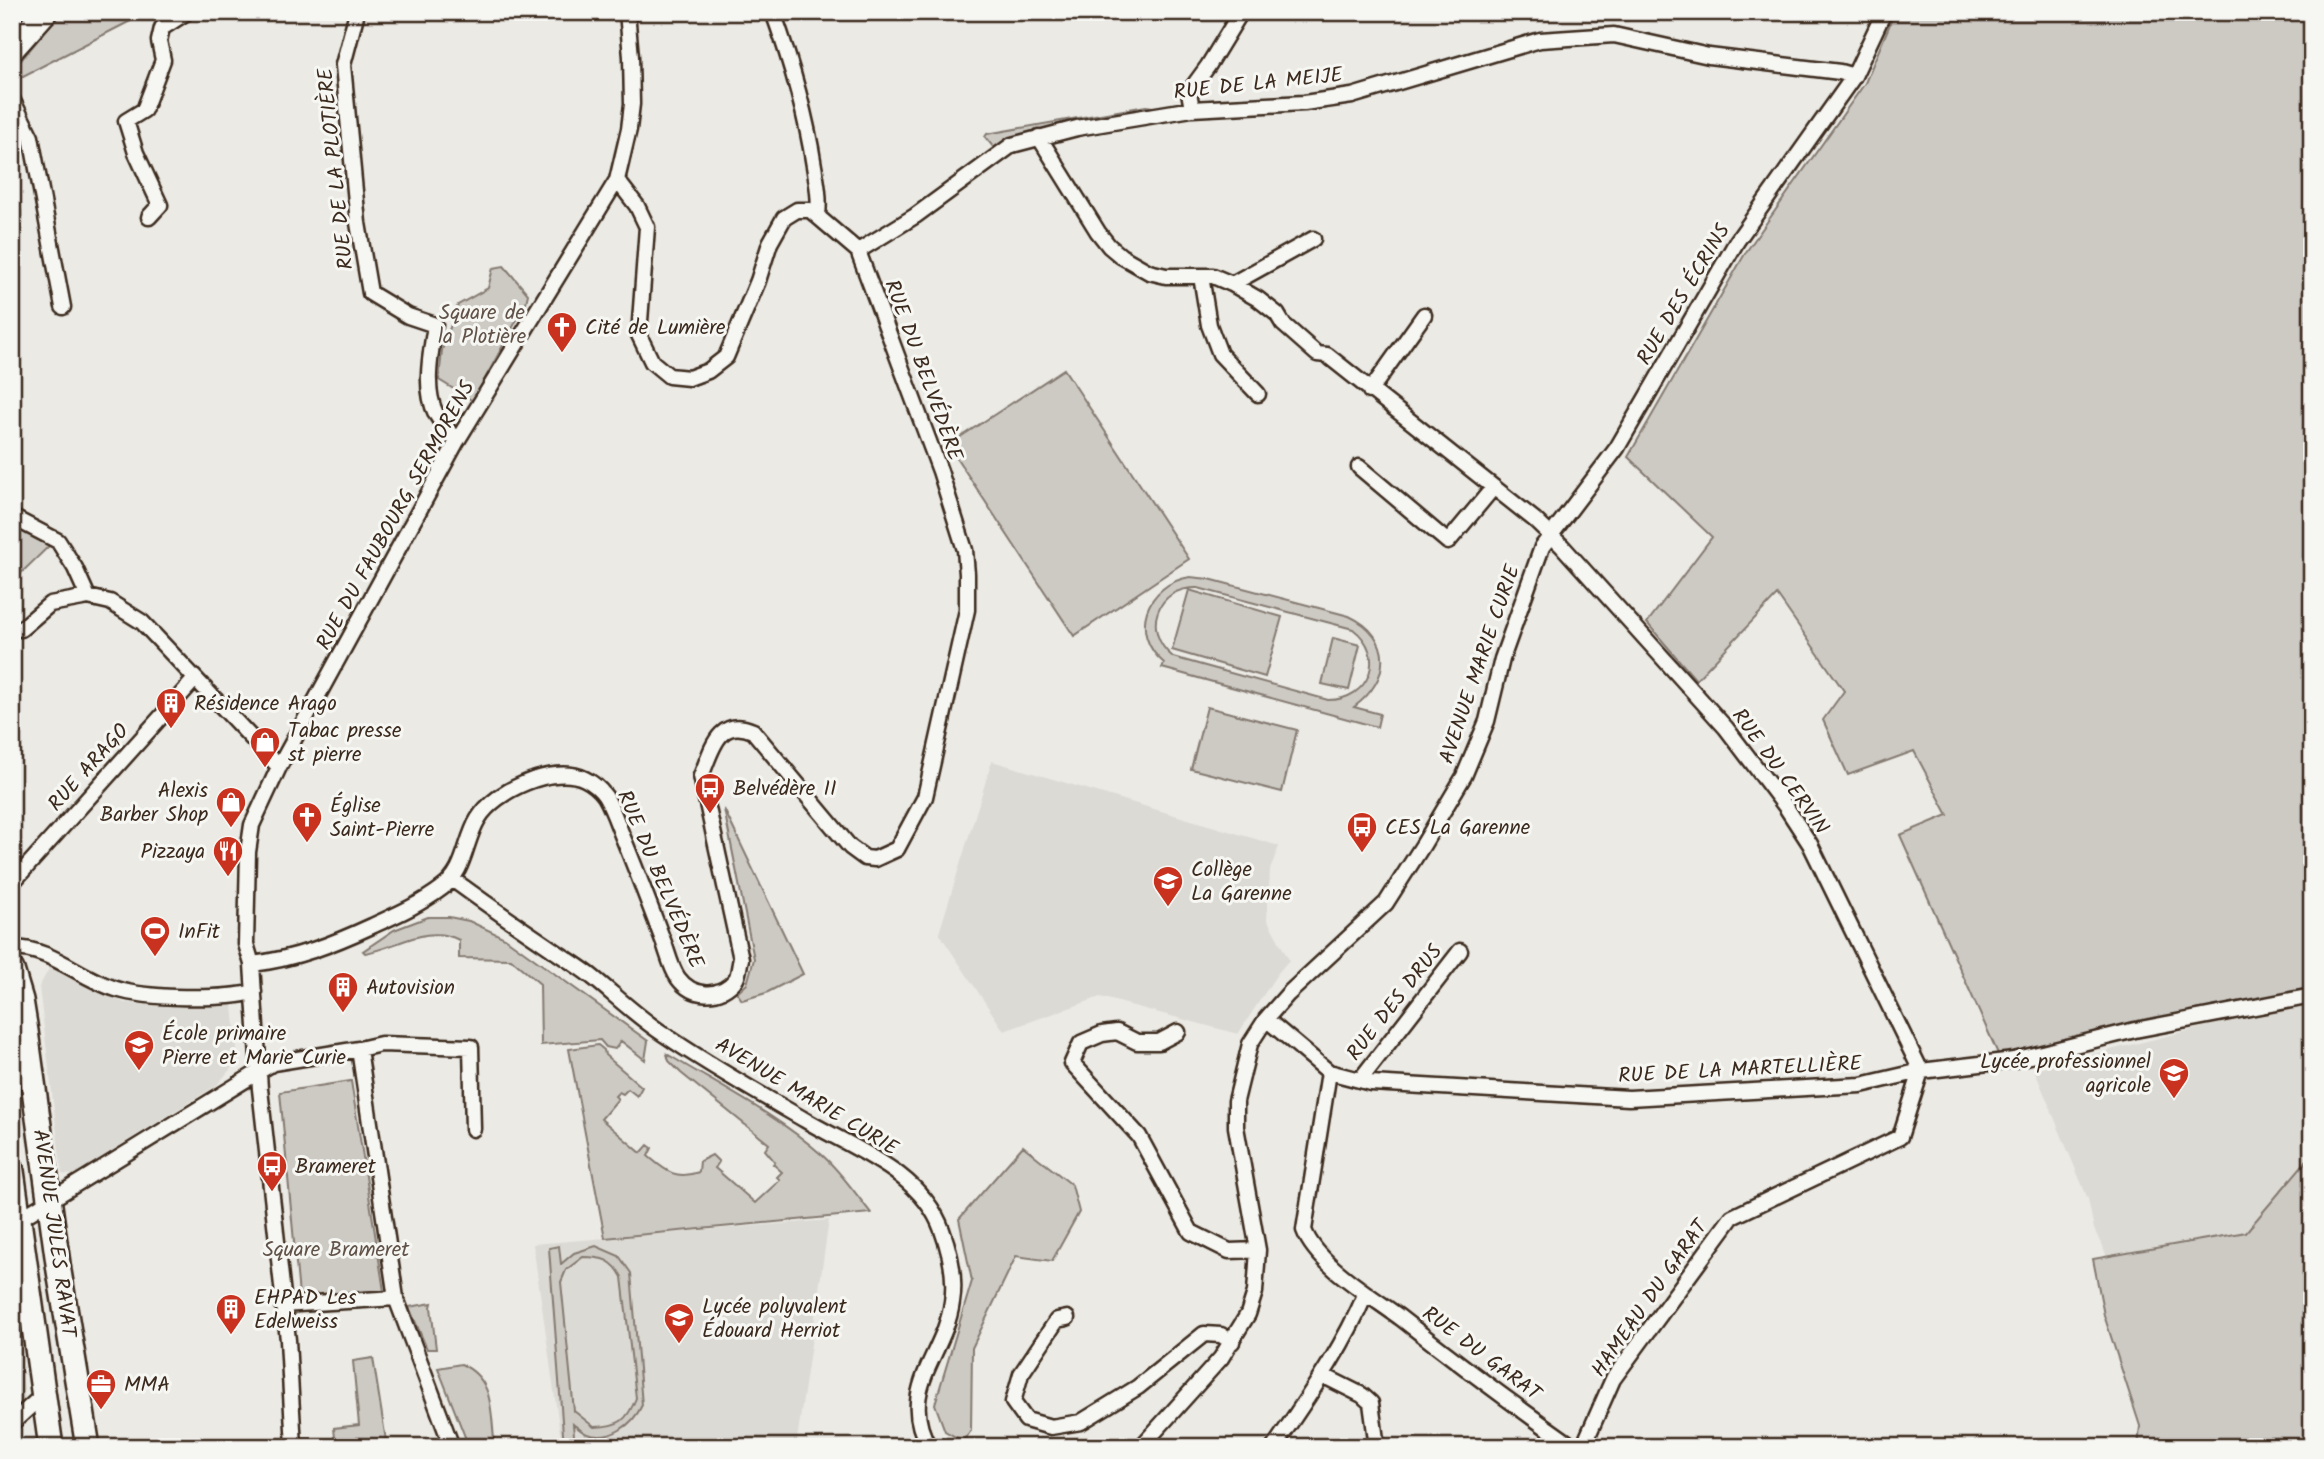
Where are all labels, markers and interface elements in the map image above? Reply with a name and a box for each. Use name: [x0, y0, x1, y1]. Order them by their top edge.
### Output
street label: RUE DE LA MEIJE: [1172, 59, 1345, 110]
street label: RUE DE LA PLOTIÈRE: [309, 66, 363, 271]
street label: RUE DES ÉCRINS: [1629, 218, 1740, 372]
street label: RUE DU BELVÉDÈRE: [874, 275, 971, 467]
park label: Square de la Plotière: [438, 297, 527, 354]
church icon: Cité de Lumière: [545, 310, 579, 354]
place label: Cité de Lumière: [585, 312, 726, 345]
street label: RUE DU FAUBOURG SERMORENS: [308, 375, 484, 657]
street label: AVENUE MARIE CURIE: [1431, 560, 1530, 769]
building icon: Résidence Arago: [154, 686, 188, 730]
place label: Résidence Arago: [194, 688, 337, 721]
street label: RUE DU CERVIN: [1723, 702, 1837, 842]
place label: Tabac presse st pierre: [288, 715, 402, 772]
street label: RUE ARAGO: [40, 716, 138, 820]
shop icon: Tabac presse st pierre: [248, 725, 282, 769]
bus stop icon: Belvédère II: [693, 771, 727, 815]
place label: Belvédère II: [733, 773, 837, 806]
place label: Alexis Barber Shop: [100, 775, 208, 832]
shop icon: Alexis Barber Shop: [214, 785, 248, 829]
street label: RUE DU BELVÉDÈRE: [607, 785, 712, 975]
place label: Église Saint-Pierre: [330, 790, 435, 847]
church icon: Église Saint-Pierre: [290, 800, 324, 844]
bus stop icon: CES La Garenne: [1345, 810, 1379, 854]
place label: CES La Garenne: [1385, 812, 1531, 845]
restaurant icon: Pizzaya: [211, 834, 245, 878]
place label: Pizzaya: [141, 836, 205, 869]
place label: Collège La Garenne: [1191, 854, 1292, 911]
school or university icon: Collège La Garenne: [1151, 864, 1185, 908]
sports icon: InFit: [138, 914, 172, 958]
place label: InFit: [178, 916, 221, 949]
street label: RUE DES DRUS: [1339, 937, 1451, 1068]
building icon: Autovision: [326, 970, 360, 1014]
place label: Autovision: [366, 972, 455, 1005]
place label: École primaire Pierre et Marie Curie: [162, 1018, 346, 1075]
school or university icon: École primaire Pierre et Marie Curie: [122, 1028, 156, 1072]
street label: AVENUE MARIE CURIE: [708, 1029, 905, 1166]
place label: Lycée professionnel agricole: [1980, 1046, 2152, 1103]
street label: RUE DE LA MARTELLIÈRE: [1617, 1048, 1863, 1093]
school or university icon: Lycée professionnel agricole: [2157, 1056, 2191, 1100]
street label: AVENUE JULES RAVAT: [23, 1127, 85, 1341]
bus stop icon: Brameret: [255, 1149, 289, 1193]
place label: Brameret: [295, 1151, 377, 1184]
street label: HAMEAU DU GARAT: [1583, 1212, 1718, 1384]
park label: Square Brameret: [263, 1234, 410, 1267]
place label: EHPAD Les Edelweiss: [254, 1282, 356, 1339]
place label: Lycée polyvalent Édouard Herriot: [702, 1291, 848, 1348]
building icon: EHPAD Les Edelweiss: [214, 1292, 248, 1336]
street label: RUE DU GARAT: [1414, 1298, 1549, 1411]
school or university icon: Lycée polyvalent Édouard Herriot: [662, 1301, 696, 1345]
office icon: MMA: [84, 1367, 118, 1411]
place label: MMA: [124, 1369, 170, 1402]

